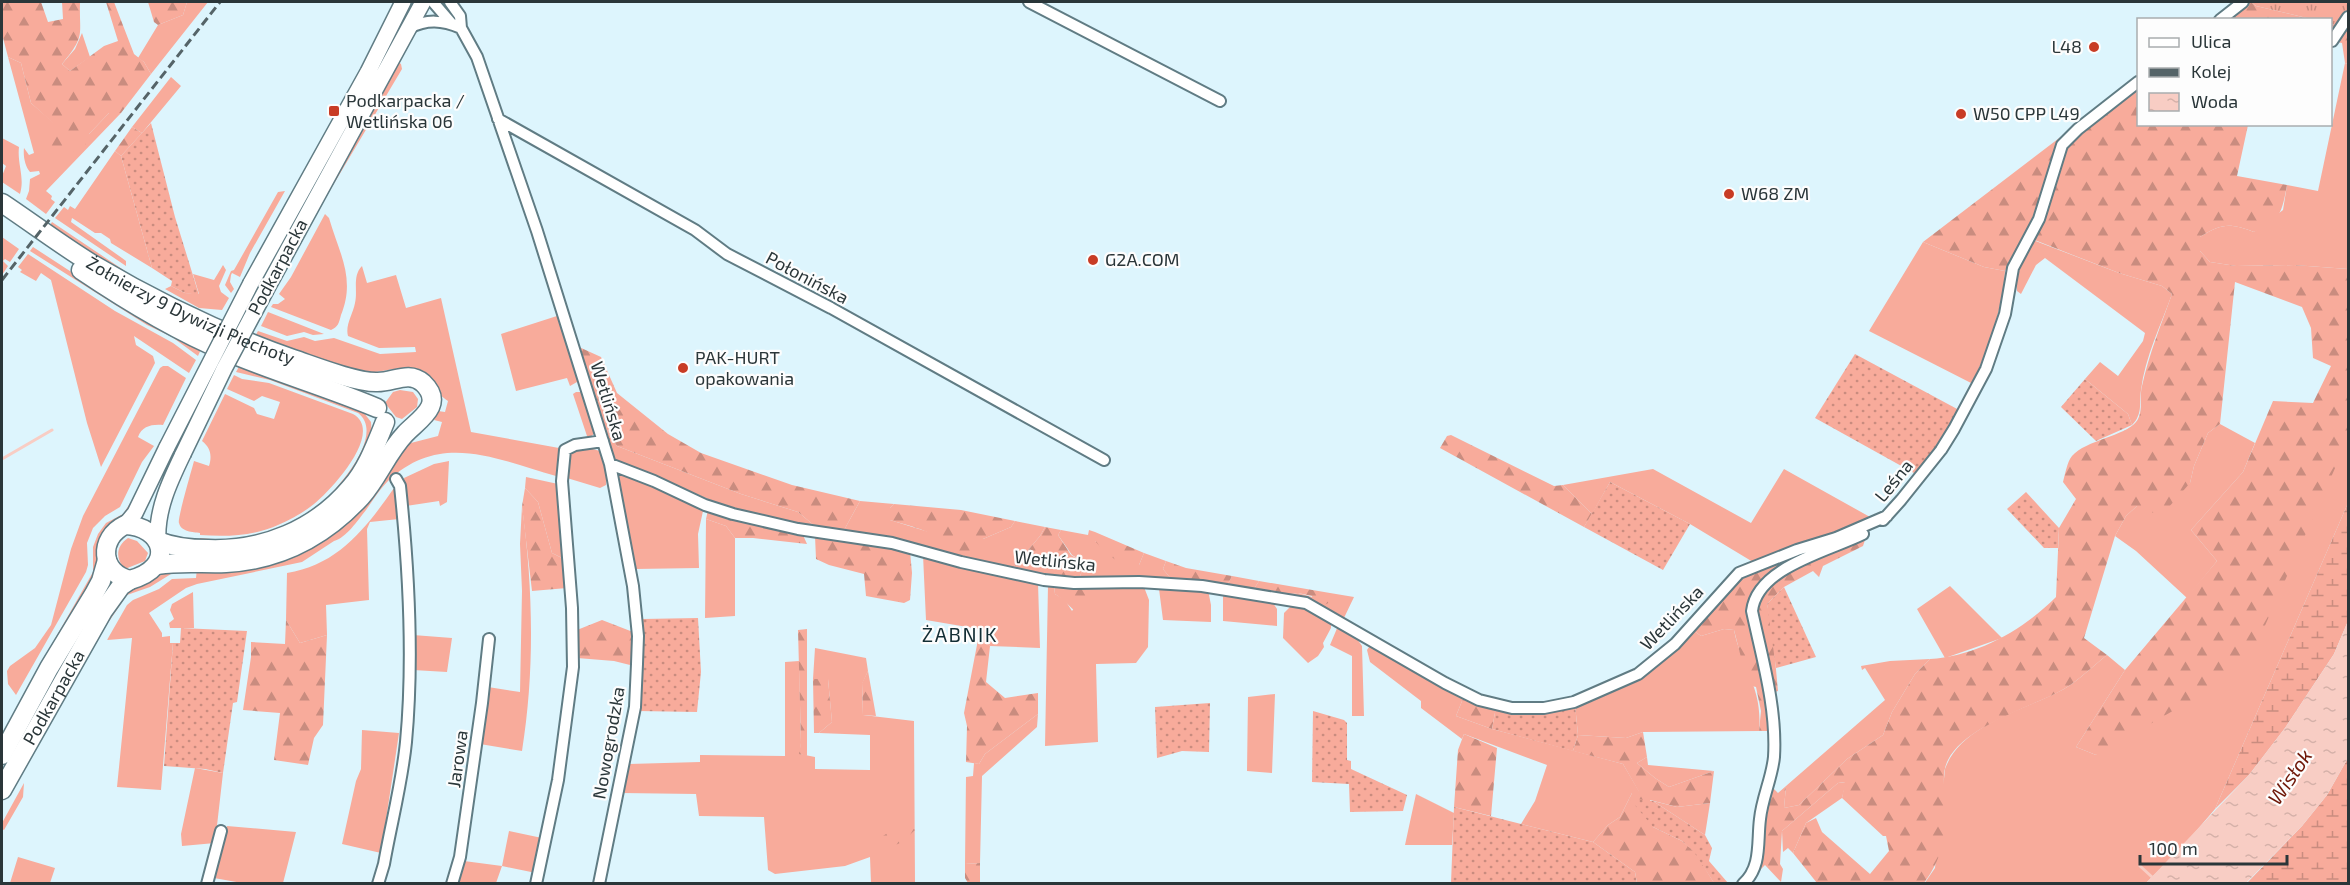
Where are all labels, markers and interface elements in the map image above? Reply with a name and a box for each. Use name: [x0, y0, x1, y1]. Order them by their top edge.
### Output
legend: [2137, 18, 2332, 126]
text: Ulica: [2191, 30, 2231, 52]
place label: L48: [2051, 35, 2082, 57]
marker: L48: [2087, 40, 2101, 54]
text: Kolej: [2191, 60, 2231, 82]
place label: Podkarpacka / Wetlińska 06: [346, 89, 465, 132]
text: Woda: [2191, 90, 2238, 112]
place label: W50 CPP L49: [1973, 102, 2080, 124]
marker: Podkarpacka / Wetlińska 06: [327, 104, 341, 118]
marker: W50 CPP L49: [1954, 107, 1968, 121]
place label: W68 ZM: [1741, 182, 1809, 204]
marker: W68 ZM: [1722, 187, 1736, 201]
street label: Podkarpacka: [243, 215, 312, 318]
street label: Połonińska: [762, 246, 853, 308]
place label: G2A.COM: [1105, 248, 1180, 270]
street label: Żołnierzy 9 Dywizji Piechoty: [83, 251, 298, 369]
marker: G2A.COM: [1086, 253, 1100, 267]
place label: PAK-HURT opakowania: [695, 346, 794, 389]
street label: Wetlińska: [586, 358, 631, 443]
marker: PAK-HURT opakowania: [676, 361, 690, 375]
street label: Leśna: [1869, 455, 1917, 506]
street label: Wetlińska: [1013, 545, 1097, 575]
street label: Wetlińska: [1635, 580, 1708, 654]
district label: ŻABNIK: [922, 622, 998, 646]
street label: Podkarpacka: [18, 646, 89, 749]
street label: Nowogrodzka: [587, 685, 629, 801]
street label: Jarowa: [442, 729, 472, 789]
water label: Wisłok: [2262, 744, 2316, 809]
scale bar: [2140, 828, 2287, 866]
text: 100 m: [2149, 837, 2198, 859]

